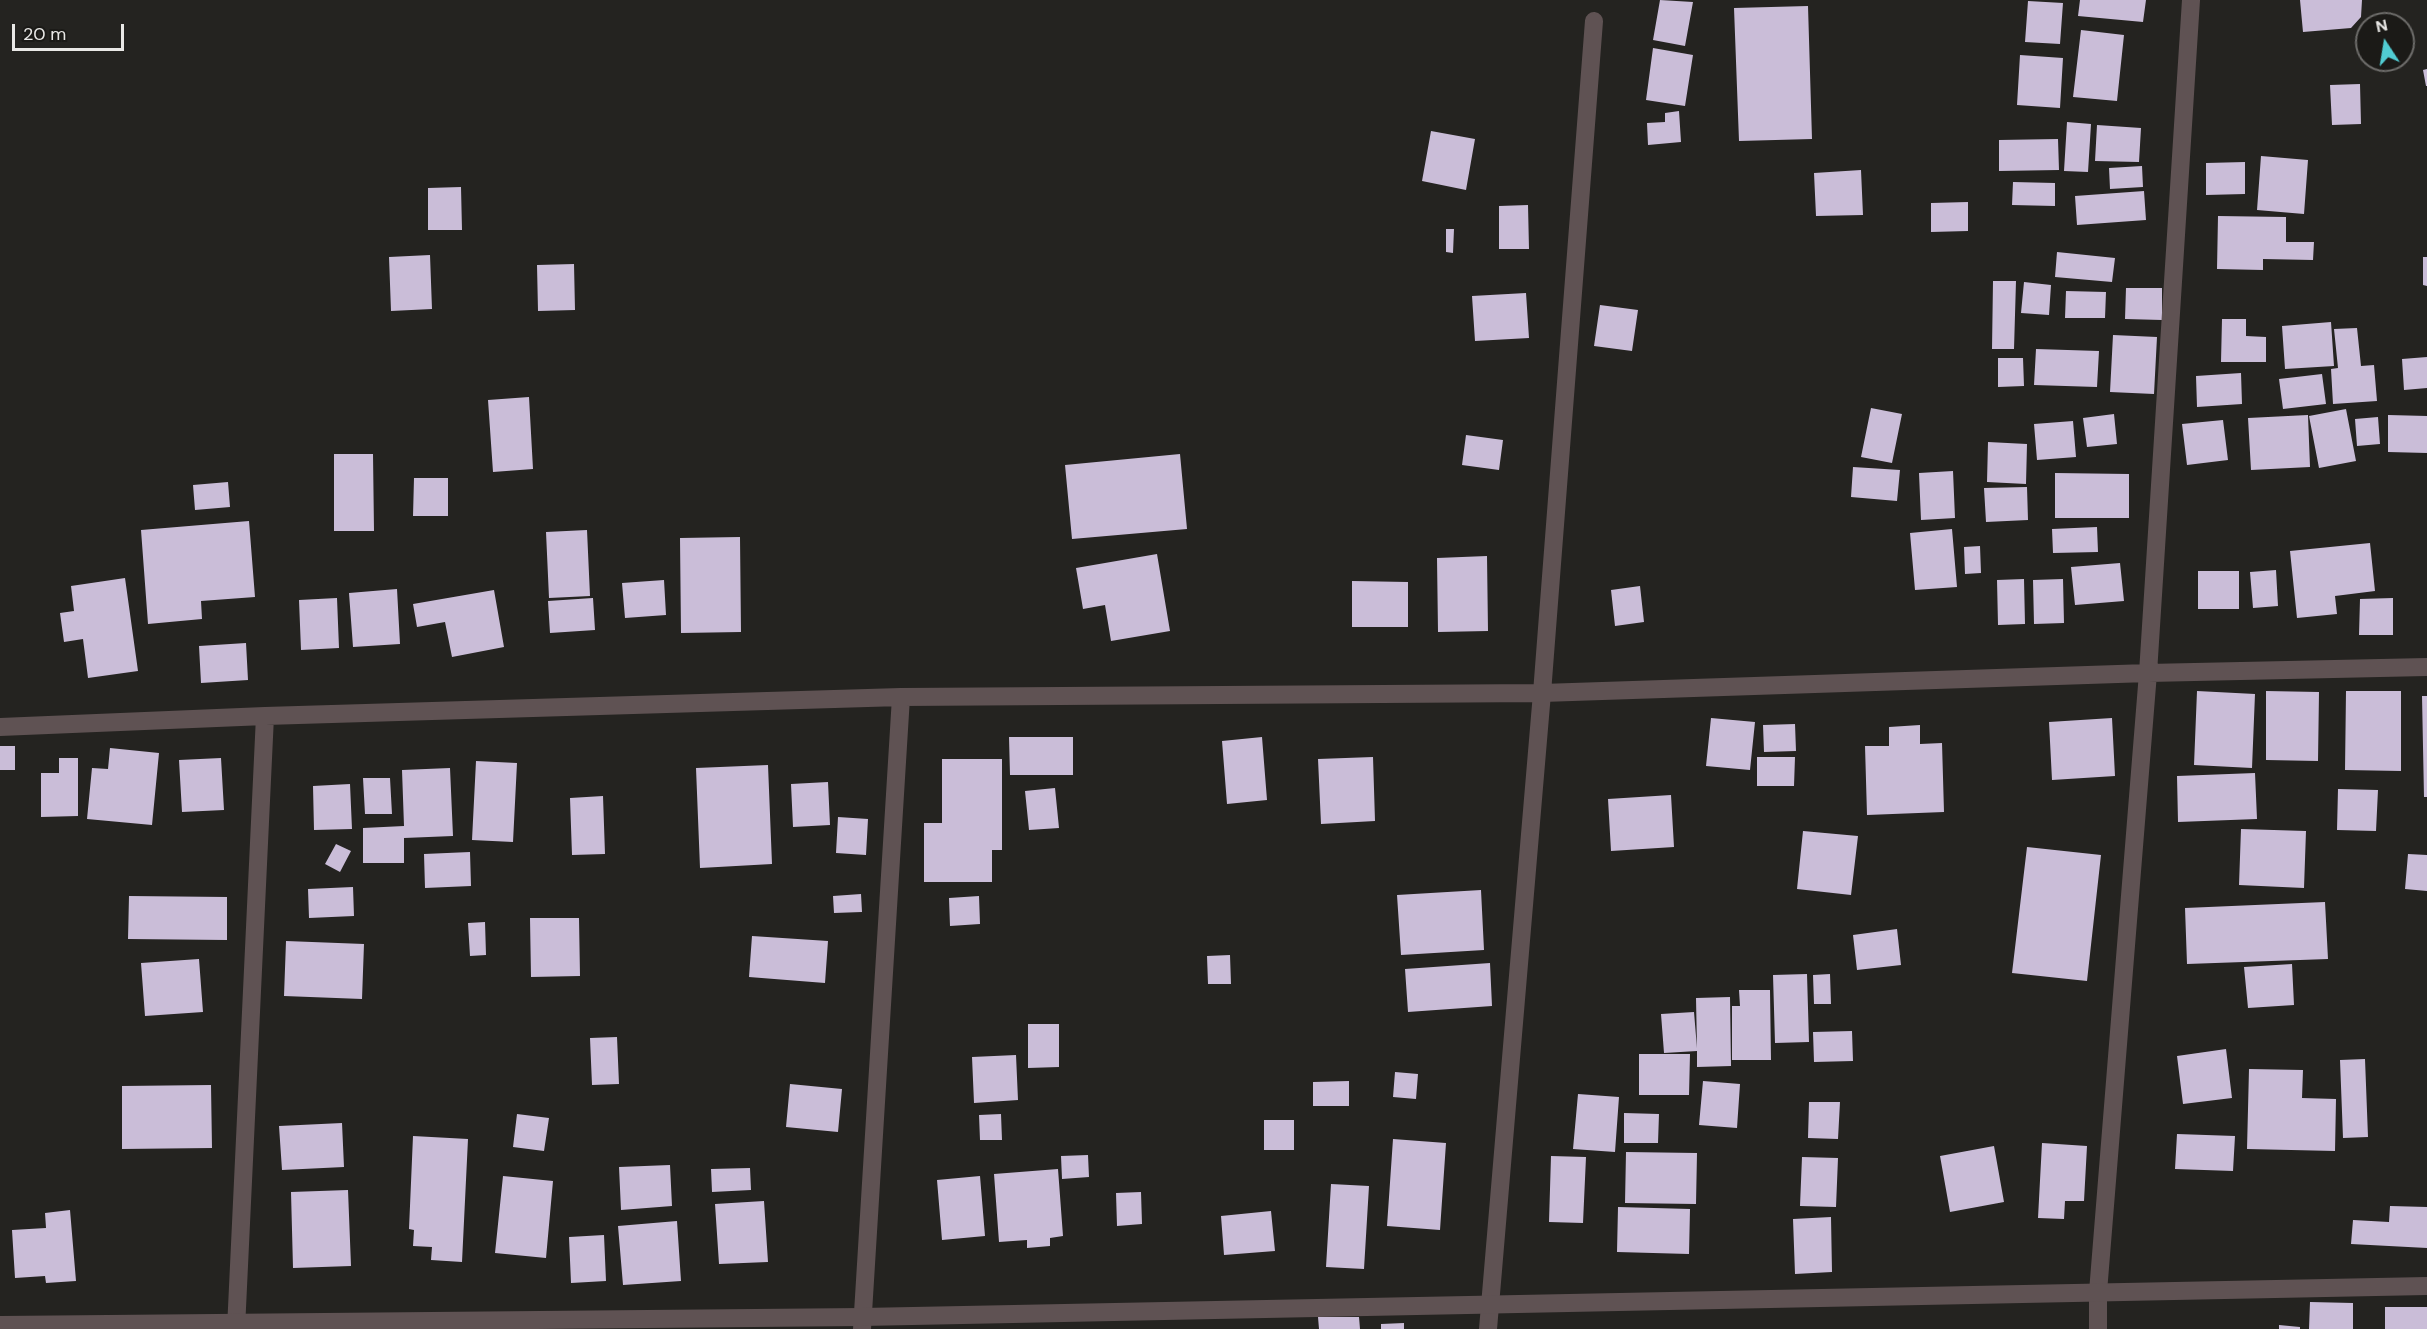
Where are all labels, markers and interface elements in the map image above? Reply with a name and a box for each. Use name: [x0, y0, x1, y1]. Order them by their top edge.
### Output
scale bar: [15, 12, 128, 50]
north arrow: [2355, 12, 2415, 72]
text: N: [2374, 14, 2389, 37]
text: 20 m: [23, 22, 66, 46]

